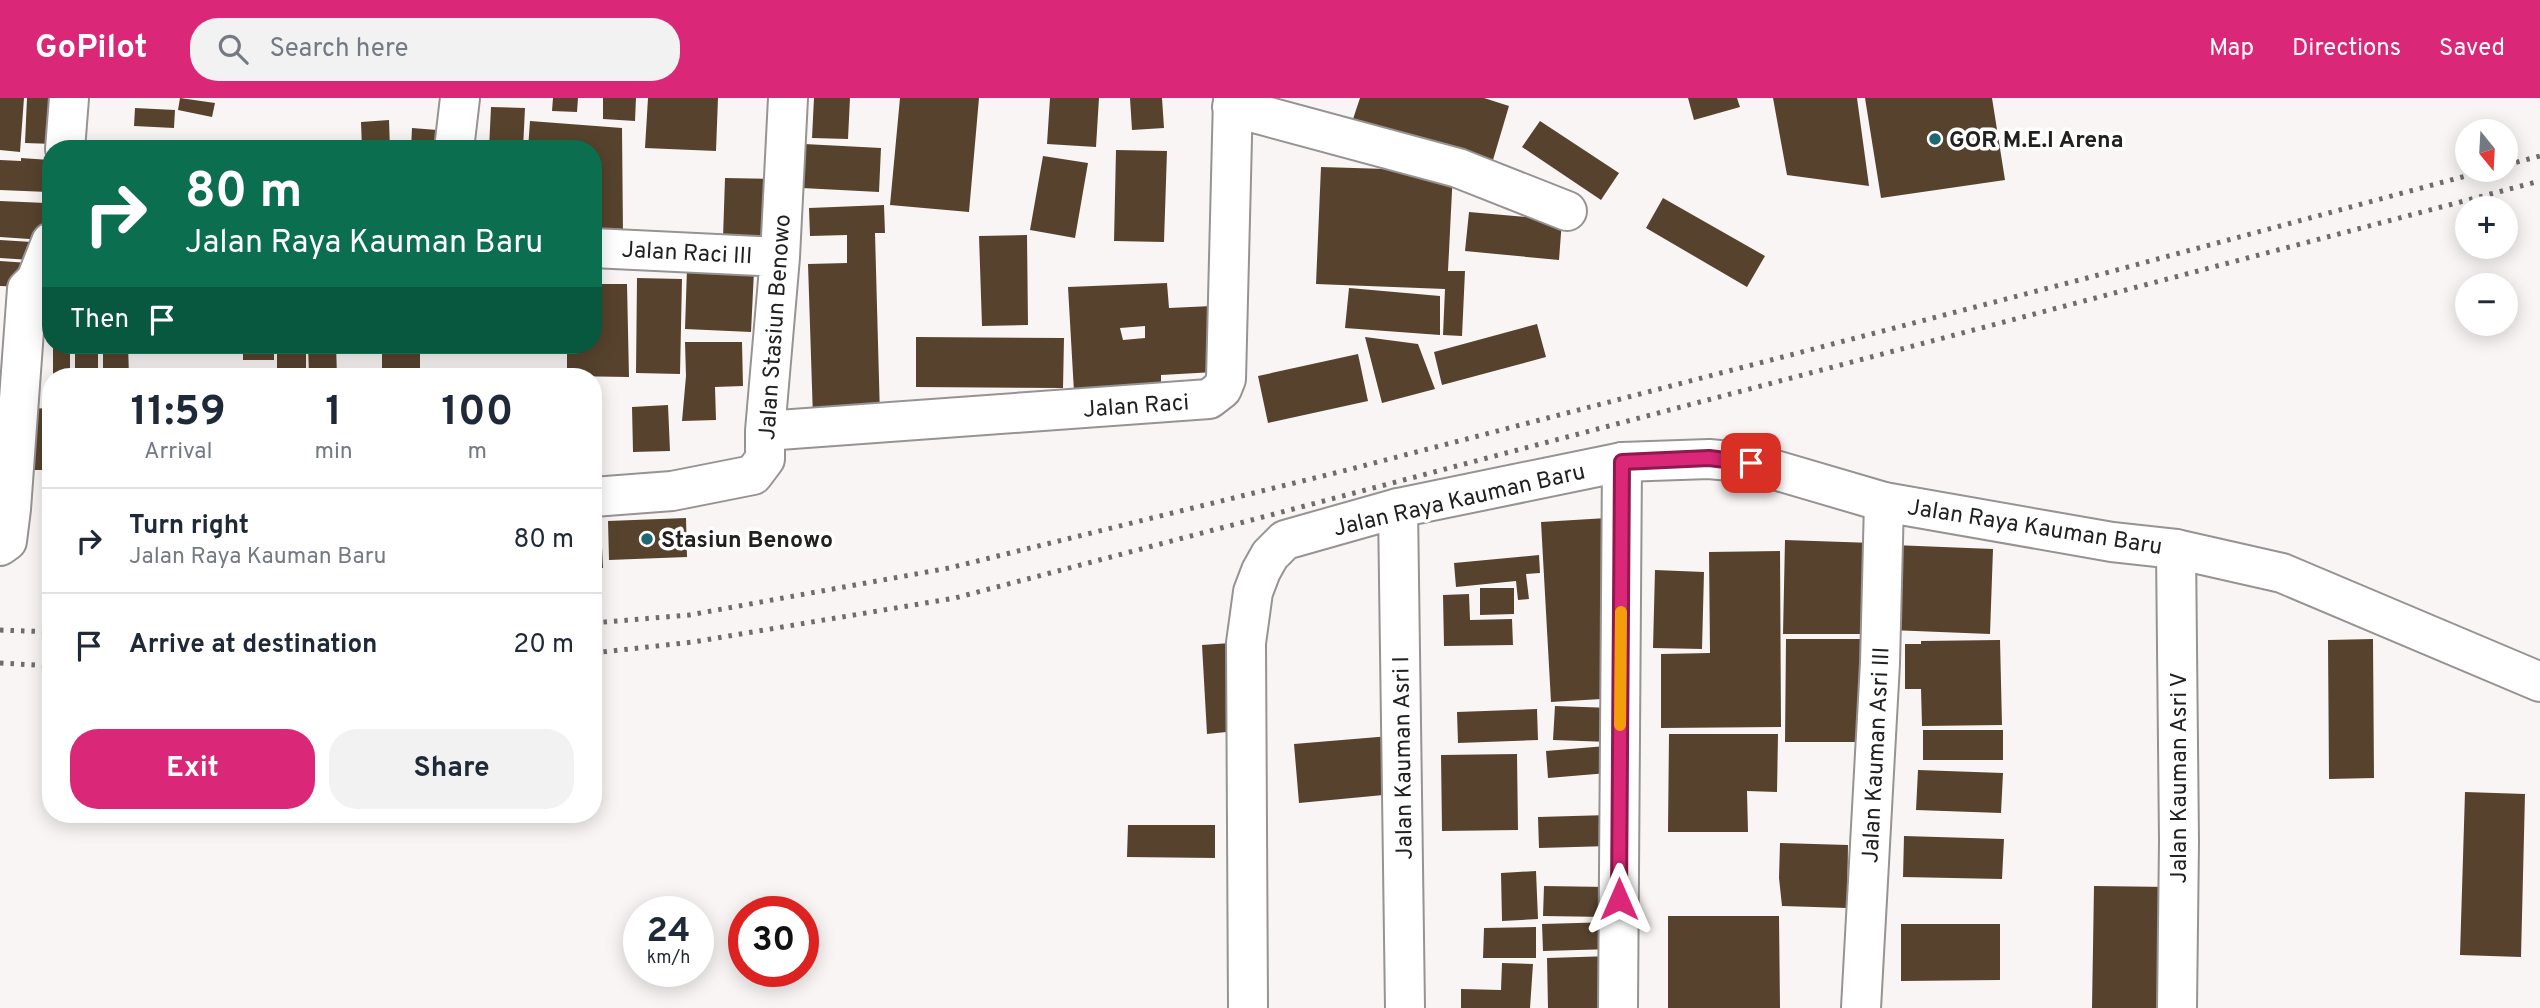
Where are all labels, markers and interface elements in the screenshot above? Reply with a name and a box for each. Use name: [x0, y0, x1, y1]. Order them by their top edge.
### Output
search box: [190, 18, 680, 81]
text: GoPilot: [35, 28, 148, 70]
icon: search: [214, 30, 252, 68]
text: Search here: [270, 33, 408, 66]
text: Map: [2209, 34, 2254, 64]
text: Directions: [2292, 34, 2401, 64]
text: Saved: [2439, 34, 2505, 64]
north arrow: [2455, 119, 2518, 182]
map controls: [2455, 119, 2518, 336]
place label: GOR M.E.I Arena: [1949, 127, 2124, 156]
marker: GOR M.E.I Arena: [1927, 131, 1943, 147]
text: 80 m: [185, 163, 302, 225]
icon: right: [70, 168, 161, 259]
button: +: [2455, 196, 2518, 259]
street label: Jalan Stasiun Benowo: [754, 213, 799, 441]
text: Jalan Raya Kauman Baru: [185, 224, 543, 264]
street label: Jalan Raci III: [621, 237, 753, 272]
button: −: [2455, 273, 2518, 336]
icon: arrive: [143, 301, 181, 339]
text: Then: [70, 304, 129, 337]
text: 11:59: [131, 387, 226, 440]
text: 1: [325, 387, 342, 440]
text: 100: [441, 387, 513, 440]
street label: Jalan Raci: [1082, 389, 1190, 426]
pin: [1721, 433, 1781, 493]
text: Arrival: [144, 438, 212, 467]
text: min: [314, 438, 353, 467]
text: m: [468, 438, 487, 467]
icon: arrive: [1732, 444, 1770, 482]
street label: Jalan Raya Kauman Baru: [1331, 458, 1588, 545]
street label: Jalan Raya Kauman Baru: [1905, 494, 2164, 563]
text: Turn right: [129, 510, 249, 543]
icon: right: [70, 522, 108, 560]
text: 80 m: [514, 524, 574, 557]
place label: Stasiun Benowo: [661, 527, 833, 556]
marker: Stasiun Benowo: [639, 531, 655, 547]
text: Jalan Raya Kauman Baru: [129, 543, 387, 572]
icon: arrive: [70, 627, 108, 665]
text: Arrive at destination: [129, 629, 377, 662]
text: 20 m: [513, 629, 574, 662]
street label: Jalan Kauman Asri III: [1857, 646, 1898, 864]
street label: Jalan Kauman Asri I: [1388, 656, 1421, 860]
street label: Jalan Kauman Asri V: [2166, 672, 2195, 884]
button: Exit: [70, 729, 315, 809]
button: Share: [329, 729, 574, 809]
position arrow: [1582, 862, 1656, 936]
speed limit sign: 30: [728, 896, 819, 987]
text: 24: [647, 910, 690, 954]
text: km/h: [647, 947, 690, 970]

